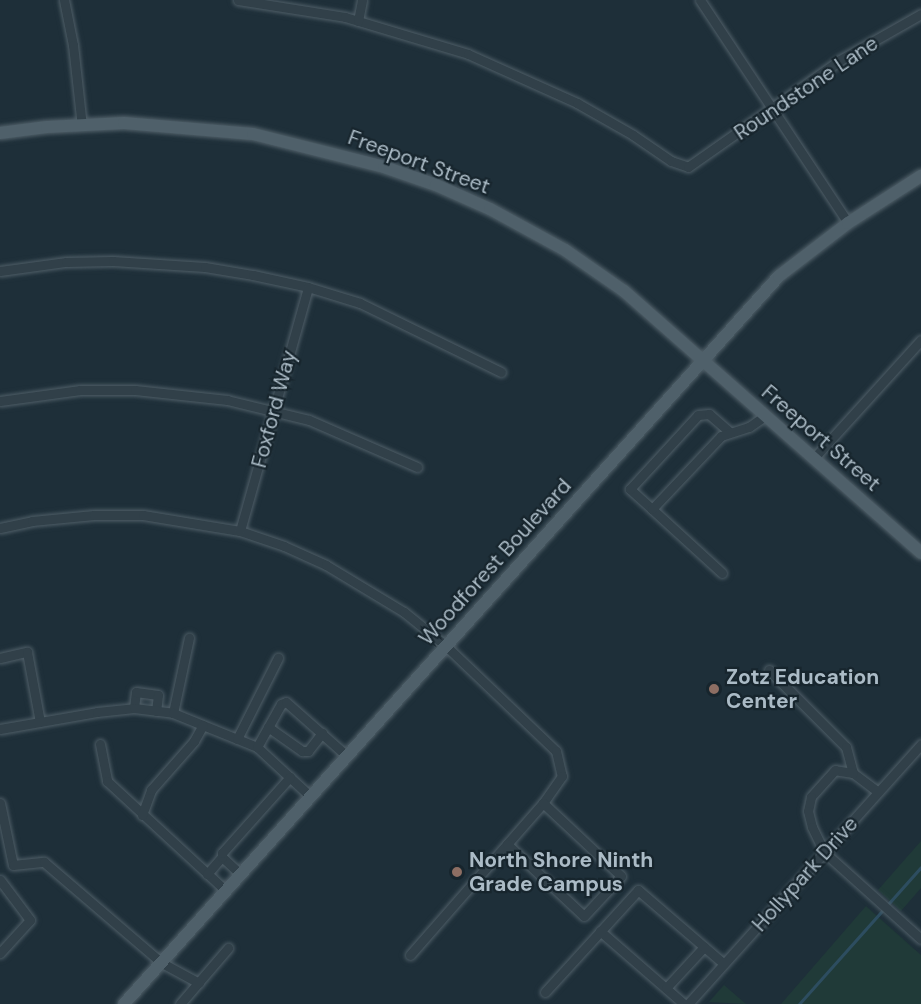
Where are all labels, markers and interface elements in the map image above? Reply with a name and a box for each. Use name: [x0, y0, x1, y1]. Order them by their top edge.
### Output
street label: Roundstone Lane: [729, 31, 883, 145]
street label: Freeport Street: [345, 125, 493, 199]
street label: Foxford Way: [246, 347, 302, 471]
street label: Freeport Street: [756, 380, 886, 496]
street label: Woodforest Boulevard: [414, 473, 576, 651]
place label: Zotz Education Center: [726, 664, 879, 714]
marker: Zotz Education Center: [707, 682, 721, 696]
street label: Hollypark Drive: [747, 811, 863, 937]
place label: North Shore Ninth Grade Campus: [469, 847, 653, 897]
marker: North Shore Ninth Grade Campus: [450, 865, 464, 879]

